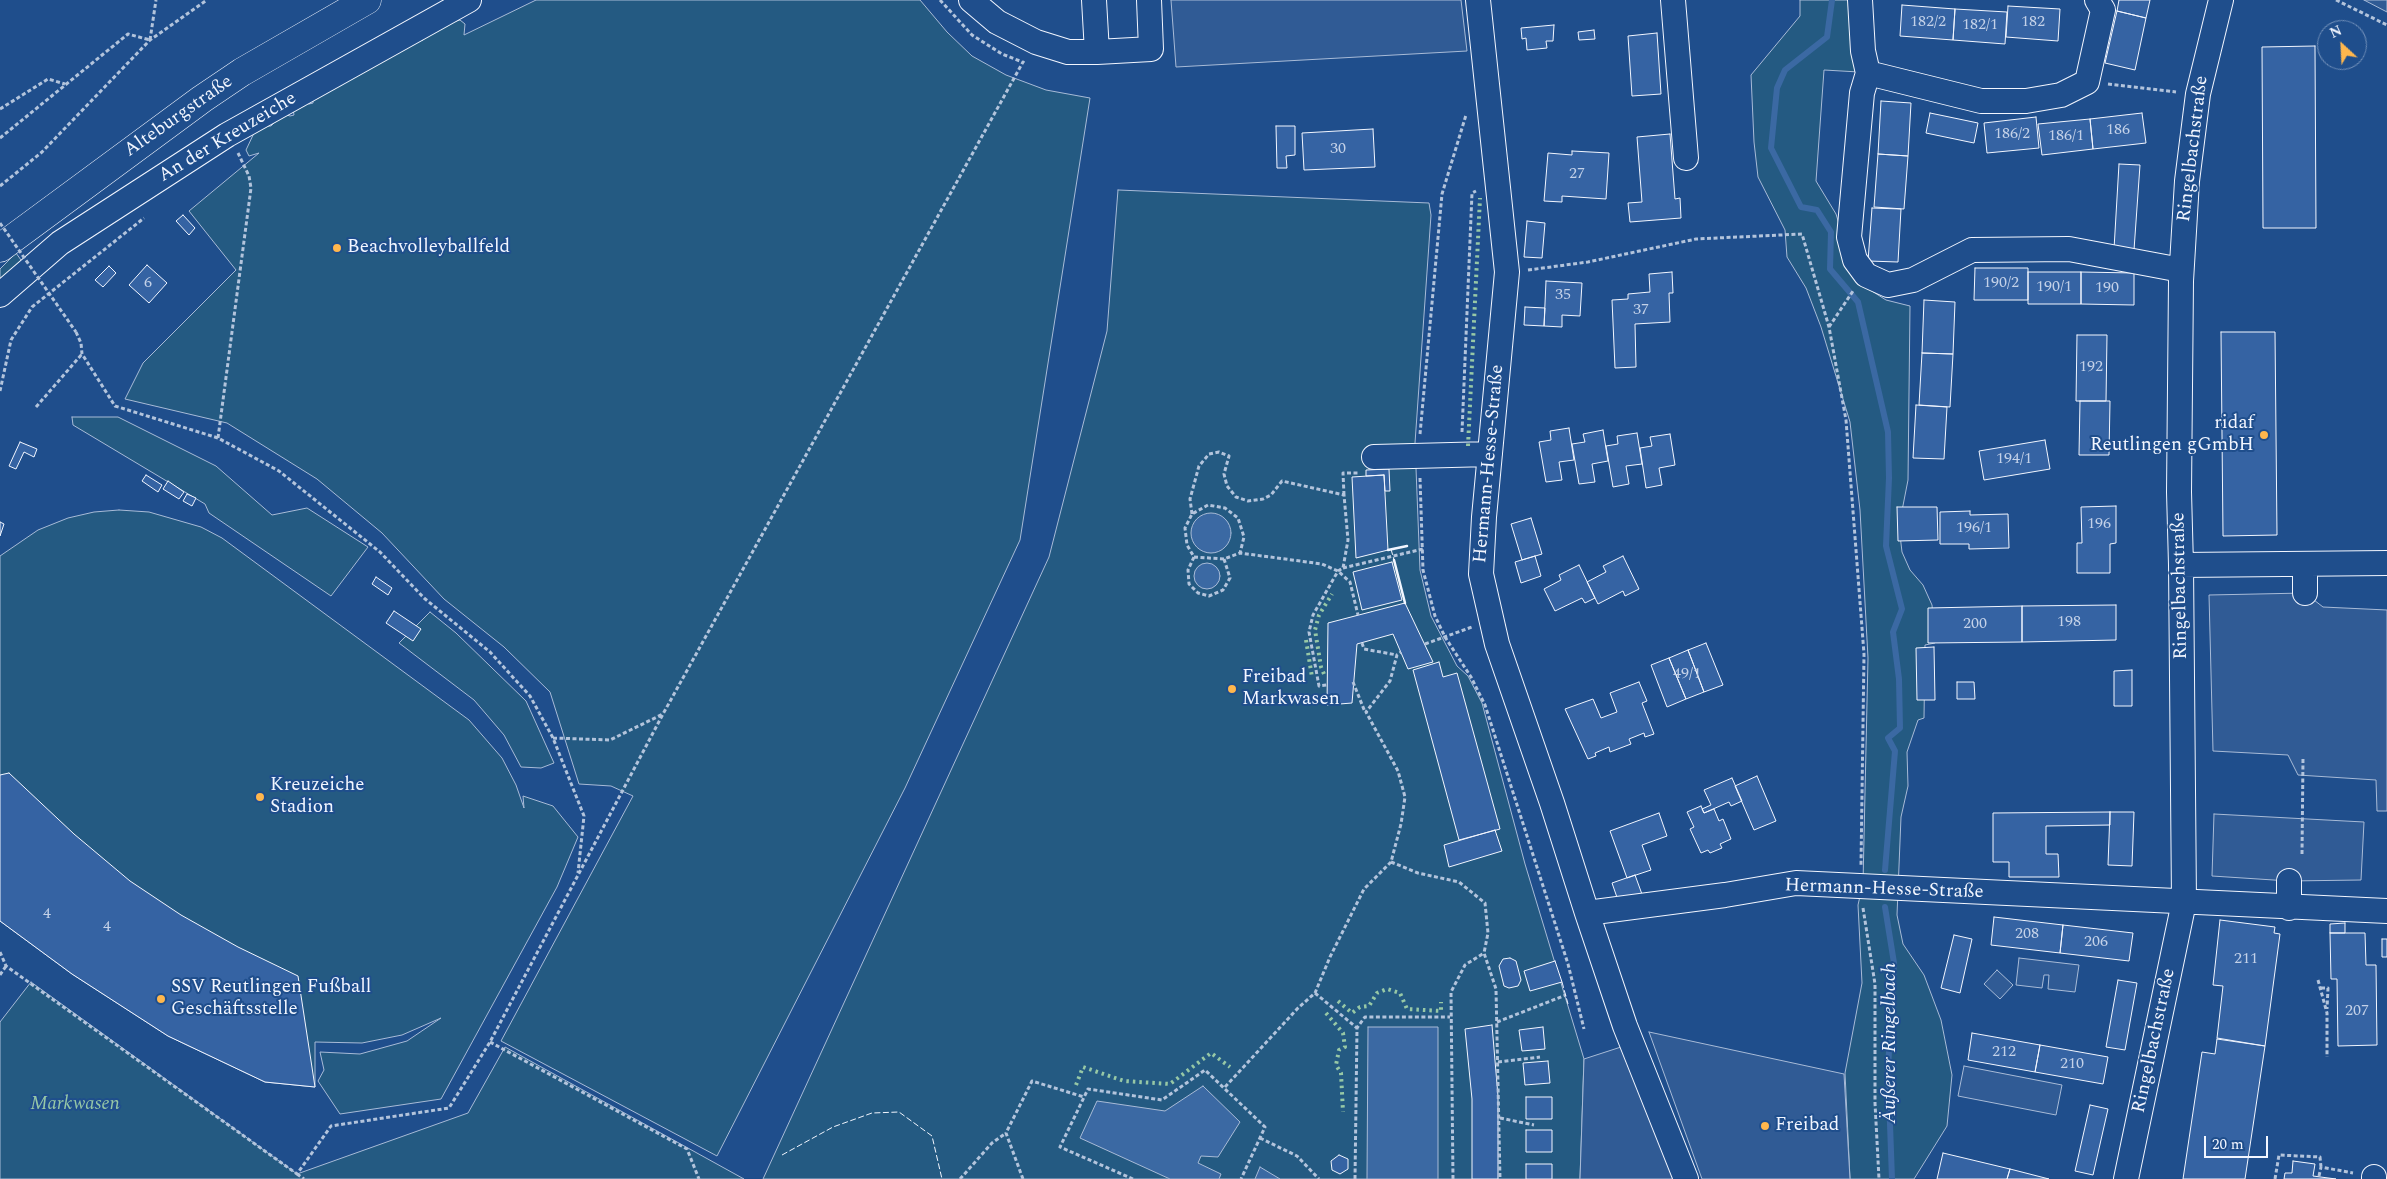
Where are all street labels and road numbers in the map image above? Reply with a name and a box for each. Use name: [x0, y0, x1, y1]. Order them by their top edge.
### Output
street label: Alteburgstraße: [120, 71, 238, 163]
street label: Ringelbachstraße: [2174, 75, 2214, 223]
street label: An der Kreuzeiche: [155, 88, 301, 188]
street label: Hermann-Hesse-Straße: [1470, 364, 1510, 564]
street label: Ringelbachstraße: [2168, 512, 2194, 660]
street label: Hermann-Hesse-Straße: [1784, 875, 1984, 905]
street label: Ringelbachstraße: [2129, 967, 2181, 1115]

